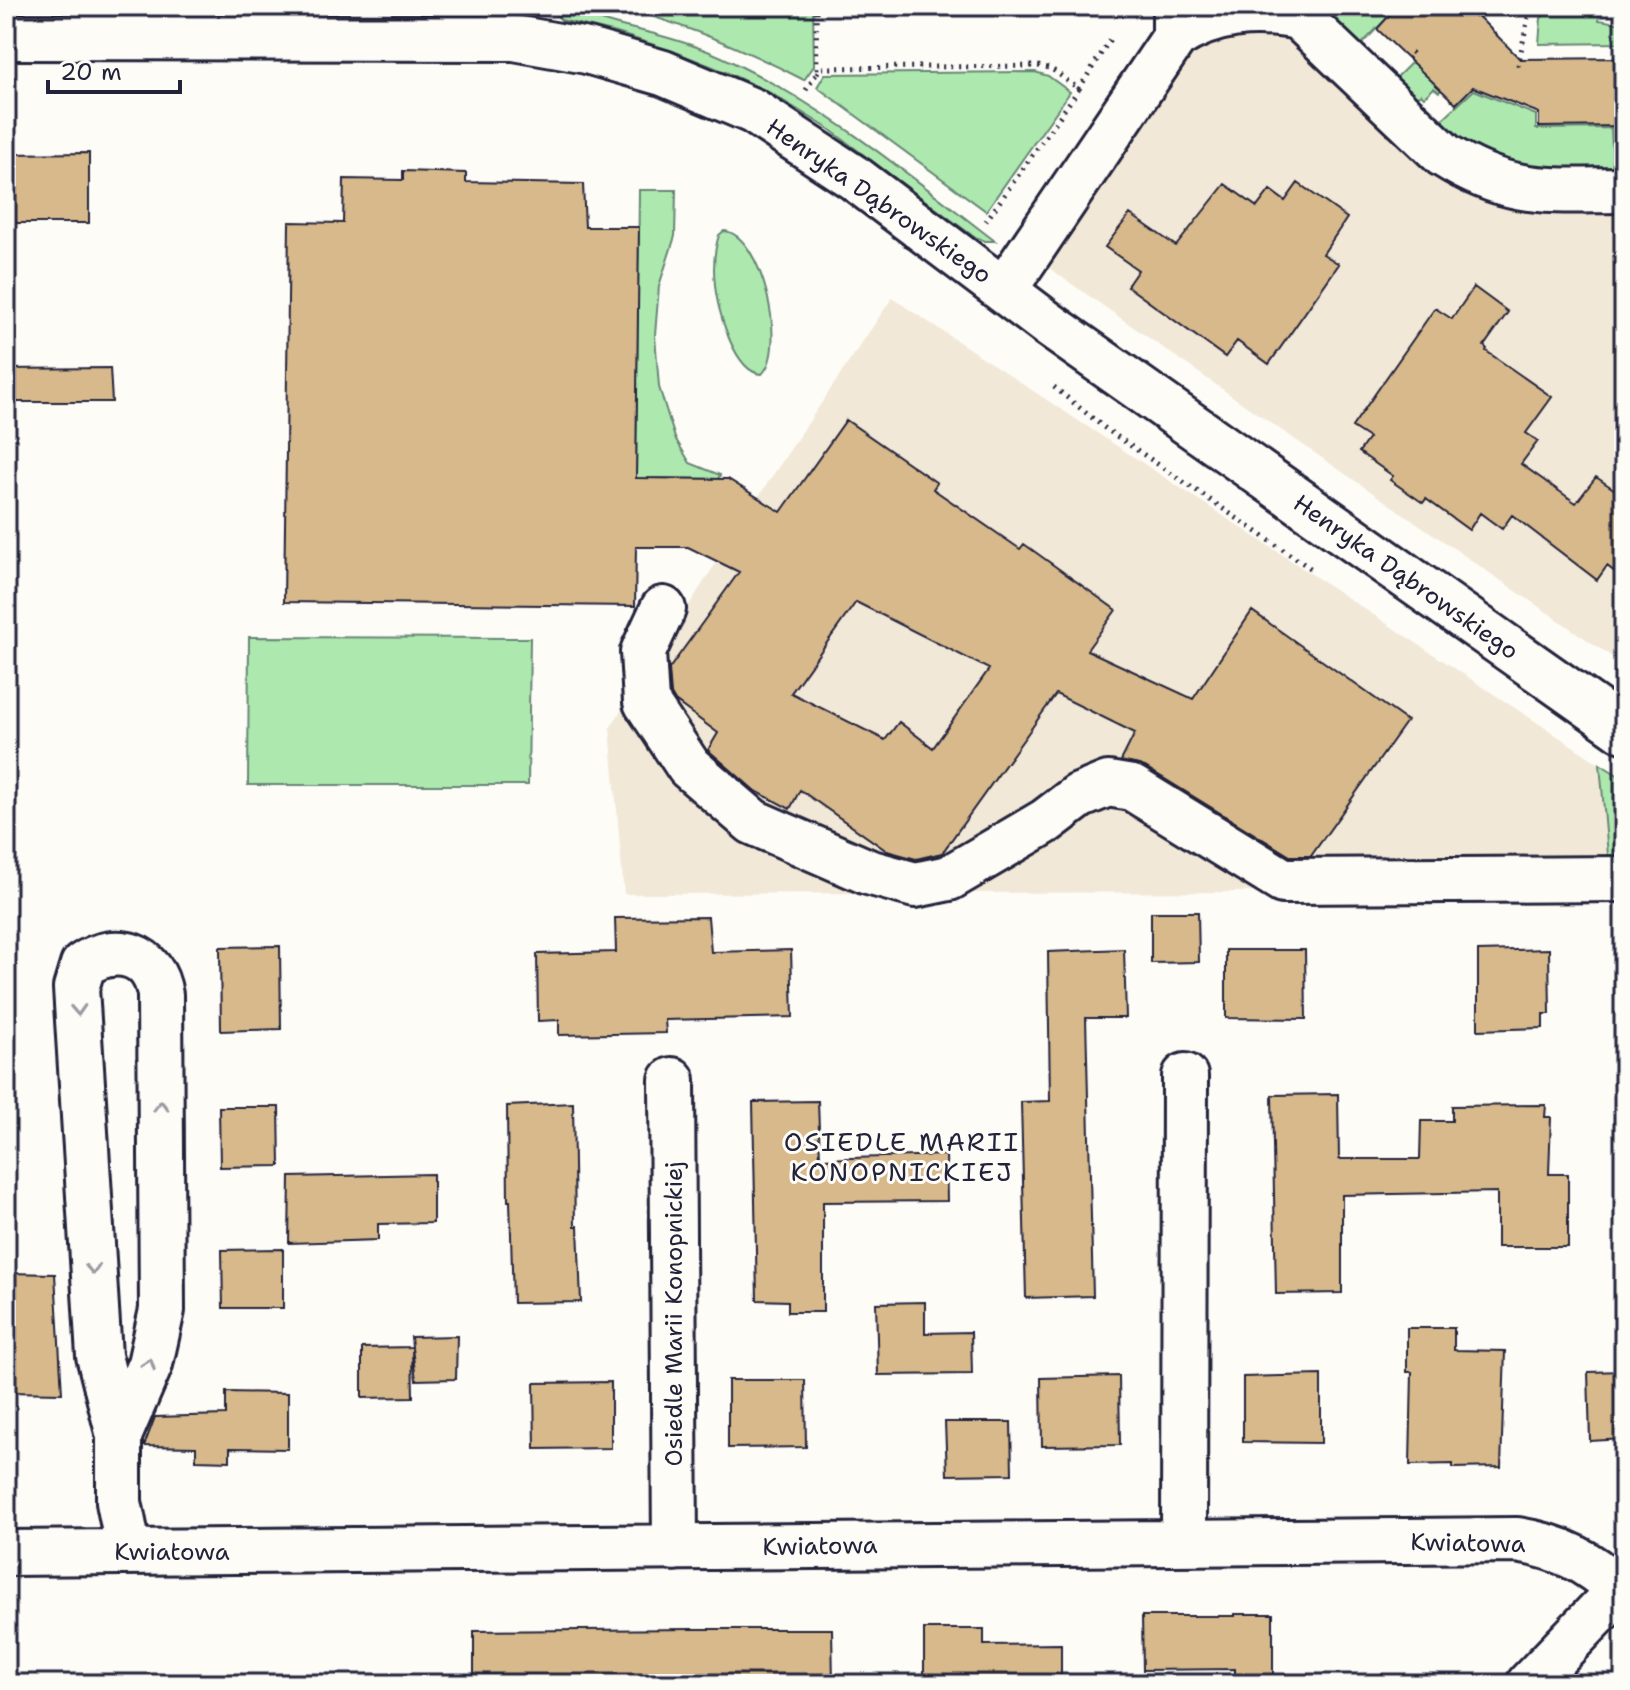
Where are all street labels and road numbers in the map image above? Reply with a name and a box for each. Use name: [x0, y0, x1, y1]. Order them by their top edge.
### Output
street label: Henryka Dąbrowskiego: [760, 111, 998, 291]
street label: Henryka Dąbrowskiego: [1287, 487, 1525, 667]
street label: Osiedle Marii Konopnickiej: [658, 1161, 690, 1467]
street label: Kwiatowa: [1410, 1526, 1526, 1560]
street label: Kwiatowa: [762, 1529, 878, 1563]
street label: Kwiatowa: [114, 1536, 230, 1568]

